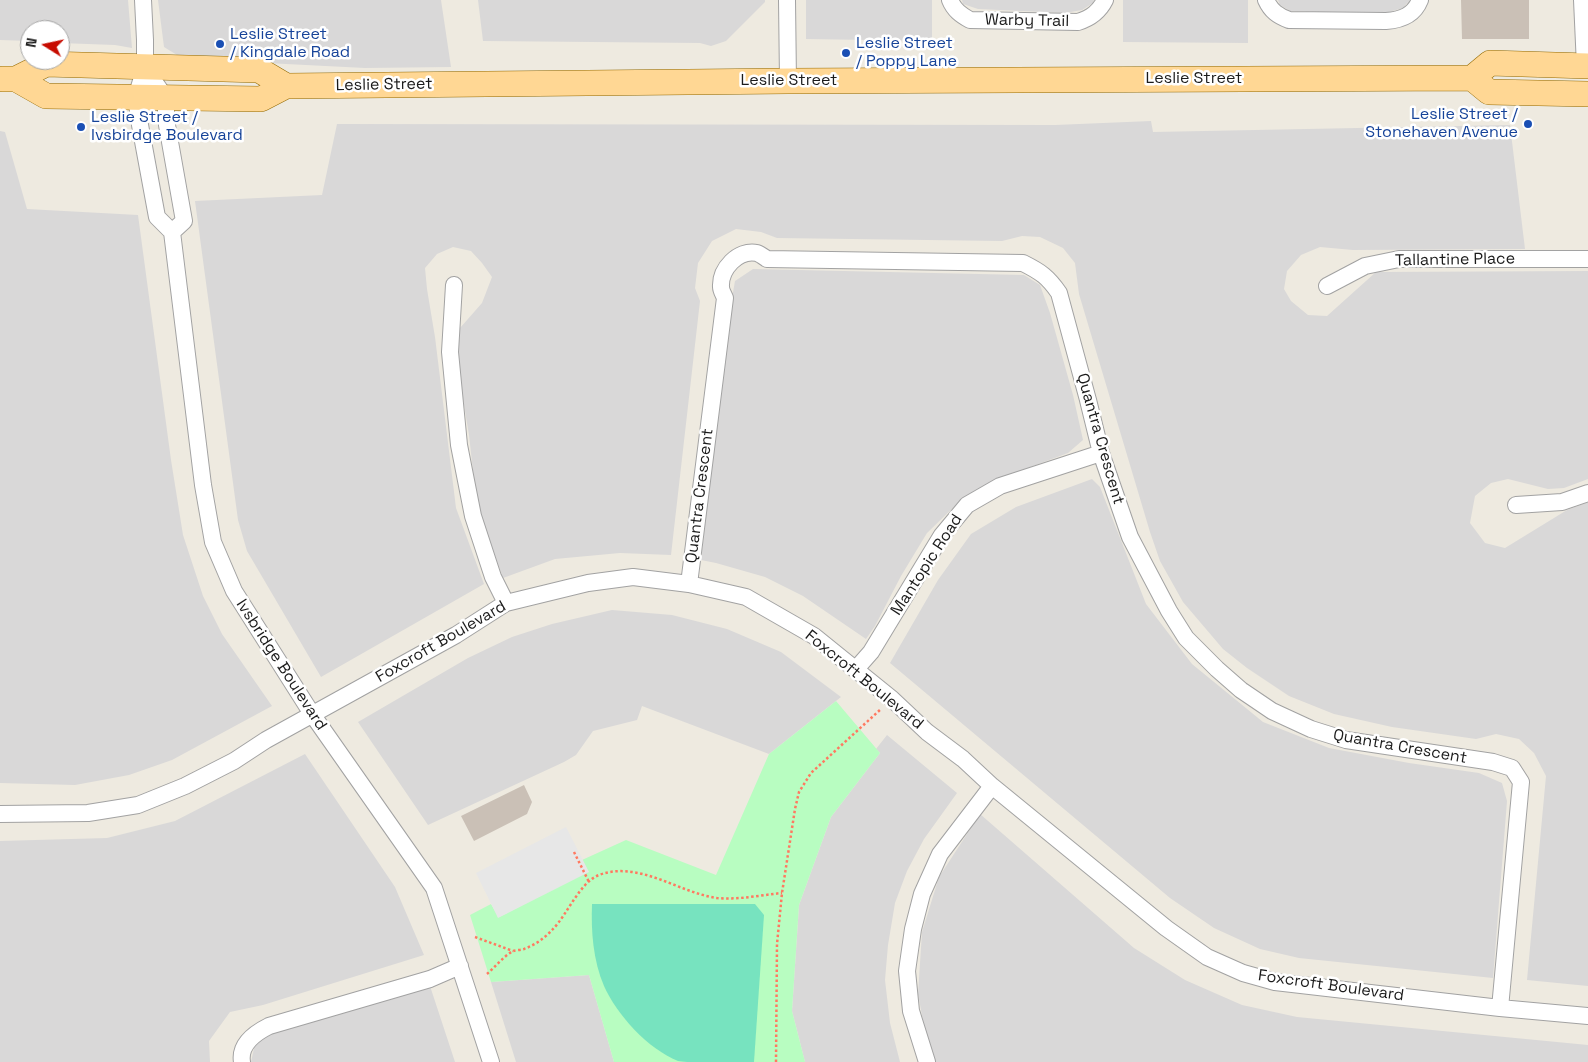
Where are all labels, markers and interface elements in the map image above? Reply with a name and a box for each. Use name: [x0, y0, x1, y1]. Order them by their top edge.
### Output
street label: Warby Trail: [985, 11, 1069, 31]
north arrow: [20, 20, 70, 70]
place label: Leslie Street / Kingdale Road: [230, 25, 350, 63]
place label: Leslie Street / Poppy Lane: [856, 34, 957, 72]
text: N: [22, 36, 41, 49]
marker: Leslie Street / Kingdale Road: [214, 38, 226, 50]
marker: Leslie Street / Poppy Lane: [840, 47, 852, 59]
street label: Leslie Street: [1146, 69, 1242, 89]
street label: Leslie Street: [741, 71, 837, 91]
street label: Leslie Street: [335, 75, 433, 95]
place label: Leslie Street / Stonehaven Avenue: [1365, 105, 1518, 143]
place label: Leslie Street / Ivsbirdge Boulevard: [91, 108, 243, 146]
marker: Leslie Street / Stonehaven Avenue: [1522, 118, 1534, 130]
marker: Leslie Street / Ivsbirdge Boulevard: [75, 121, 87, 133]
street label: Tallantine Place: [1395, 249, 1515, 271]
street label: Quantra Crescent: [1072, 371, 1128, 507]
street label: Quantra Crescent: [682, 428, 718, 564]
street label: Mantopic Road: [887, 511, 967, 619]
street label: Ivsbridge Boulevard: [232, 596, 330, 734]
street label: Foxcroft Boulevard: [373, 597, 509, 687]
street label: Foxcroft Boulevard: [801, 626, 927, 734]
street label: Quantra Crescent: [1332, 726, 1468, 768]
street label: Foxcroft Boulevard: [1257, 966, 1405, 1006]

